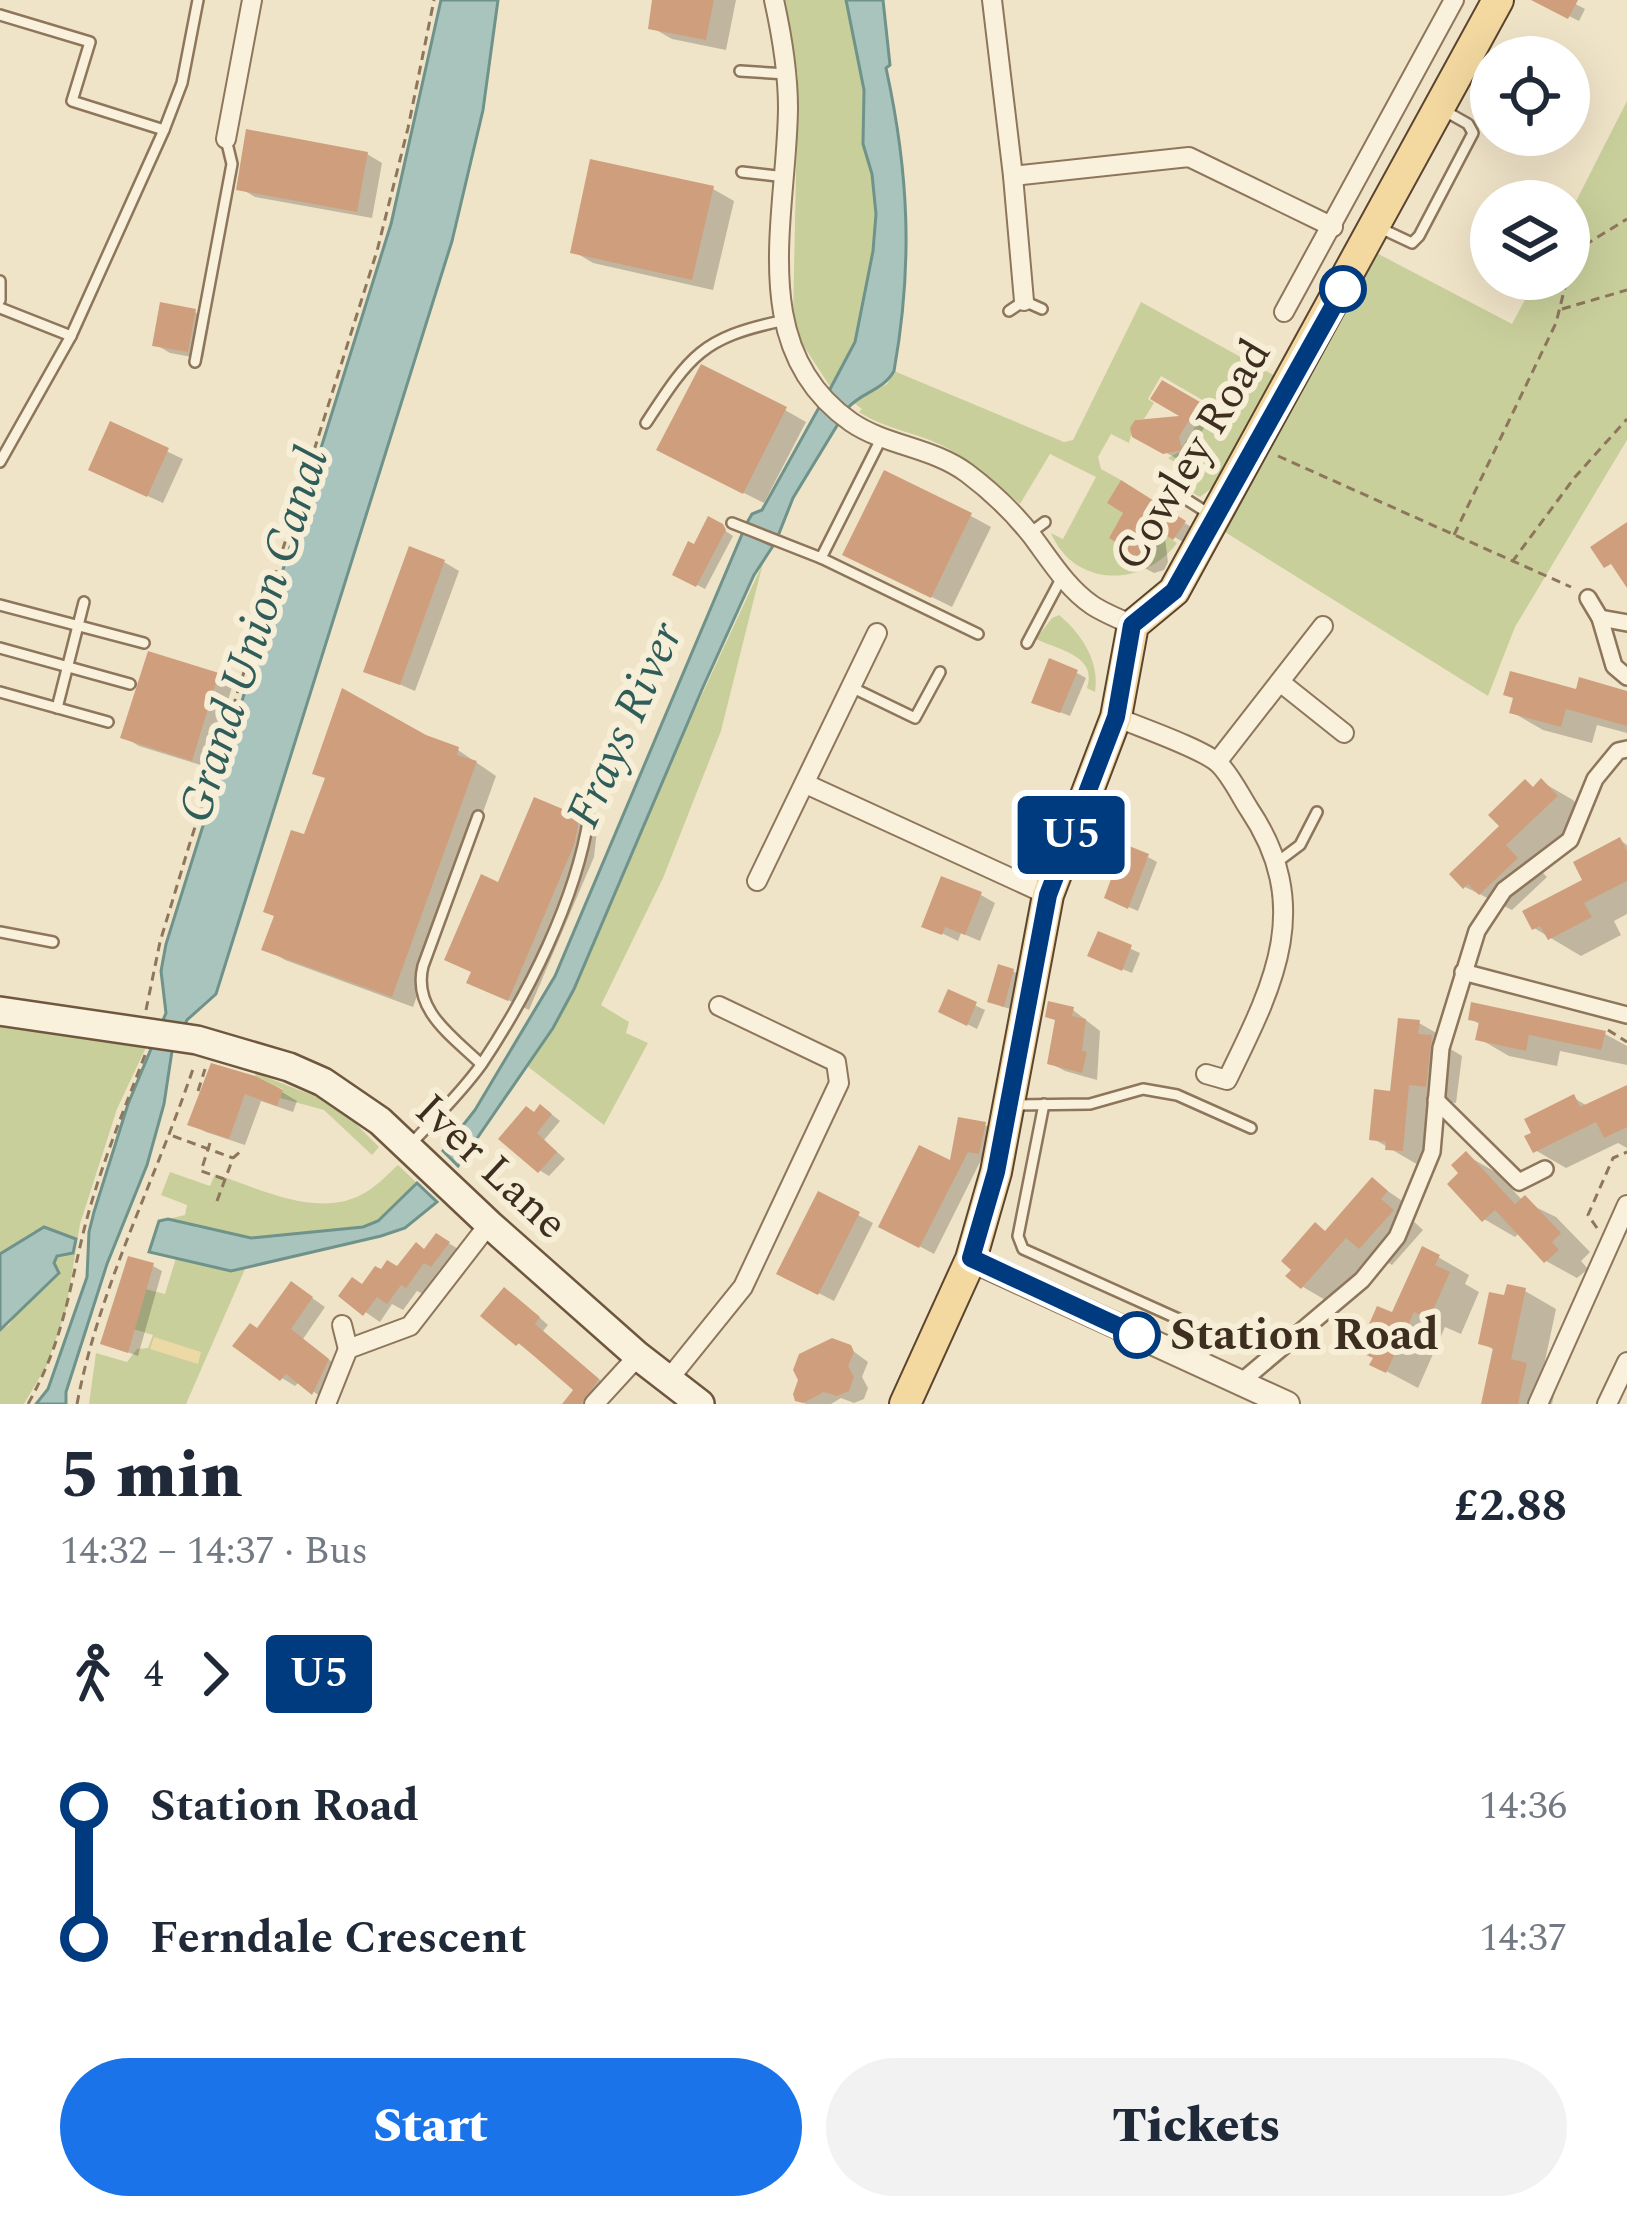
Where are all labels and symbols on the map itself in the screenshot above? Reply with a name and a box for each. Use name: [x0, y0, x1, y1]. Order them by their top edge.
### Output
unlabelled marker: [1321, 267, 1365, 311]
street label: Cowley Road: [1096, 326, 1290, 584]
water label: Grand Union Canal: [159, 438, 349, 832]
water label: Frays River: [547, 610, 703, 840]
line badge: U5: [1017, 796, 1125, 874]
street label: Iver Lane: [399, 1078, 583, 1256]
place label: Station Road: [1170, 1301, 1439, 1370]
marker: Station Road: [1115, 1313, 1159, 1357]

